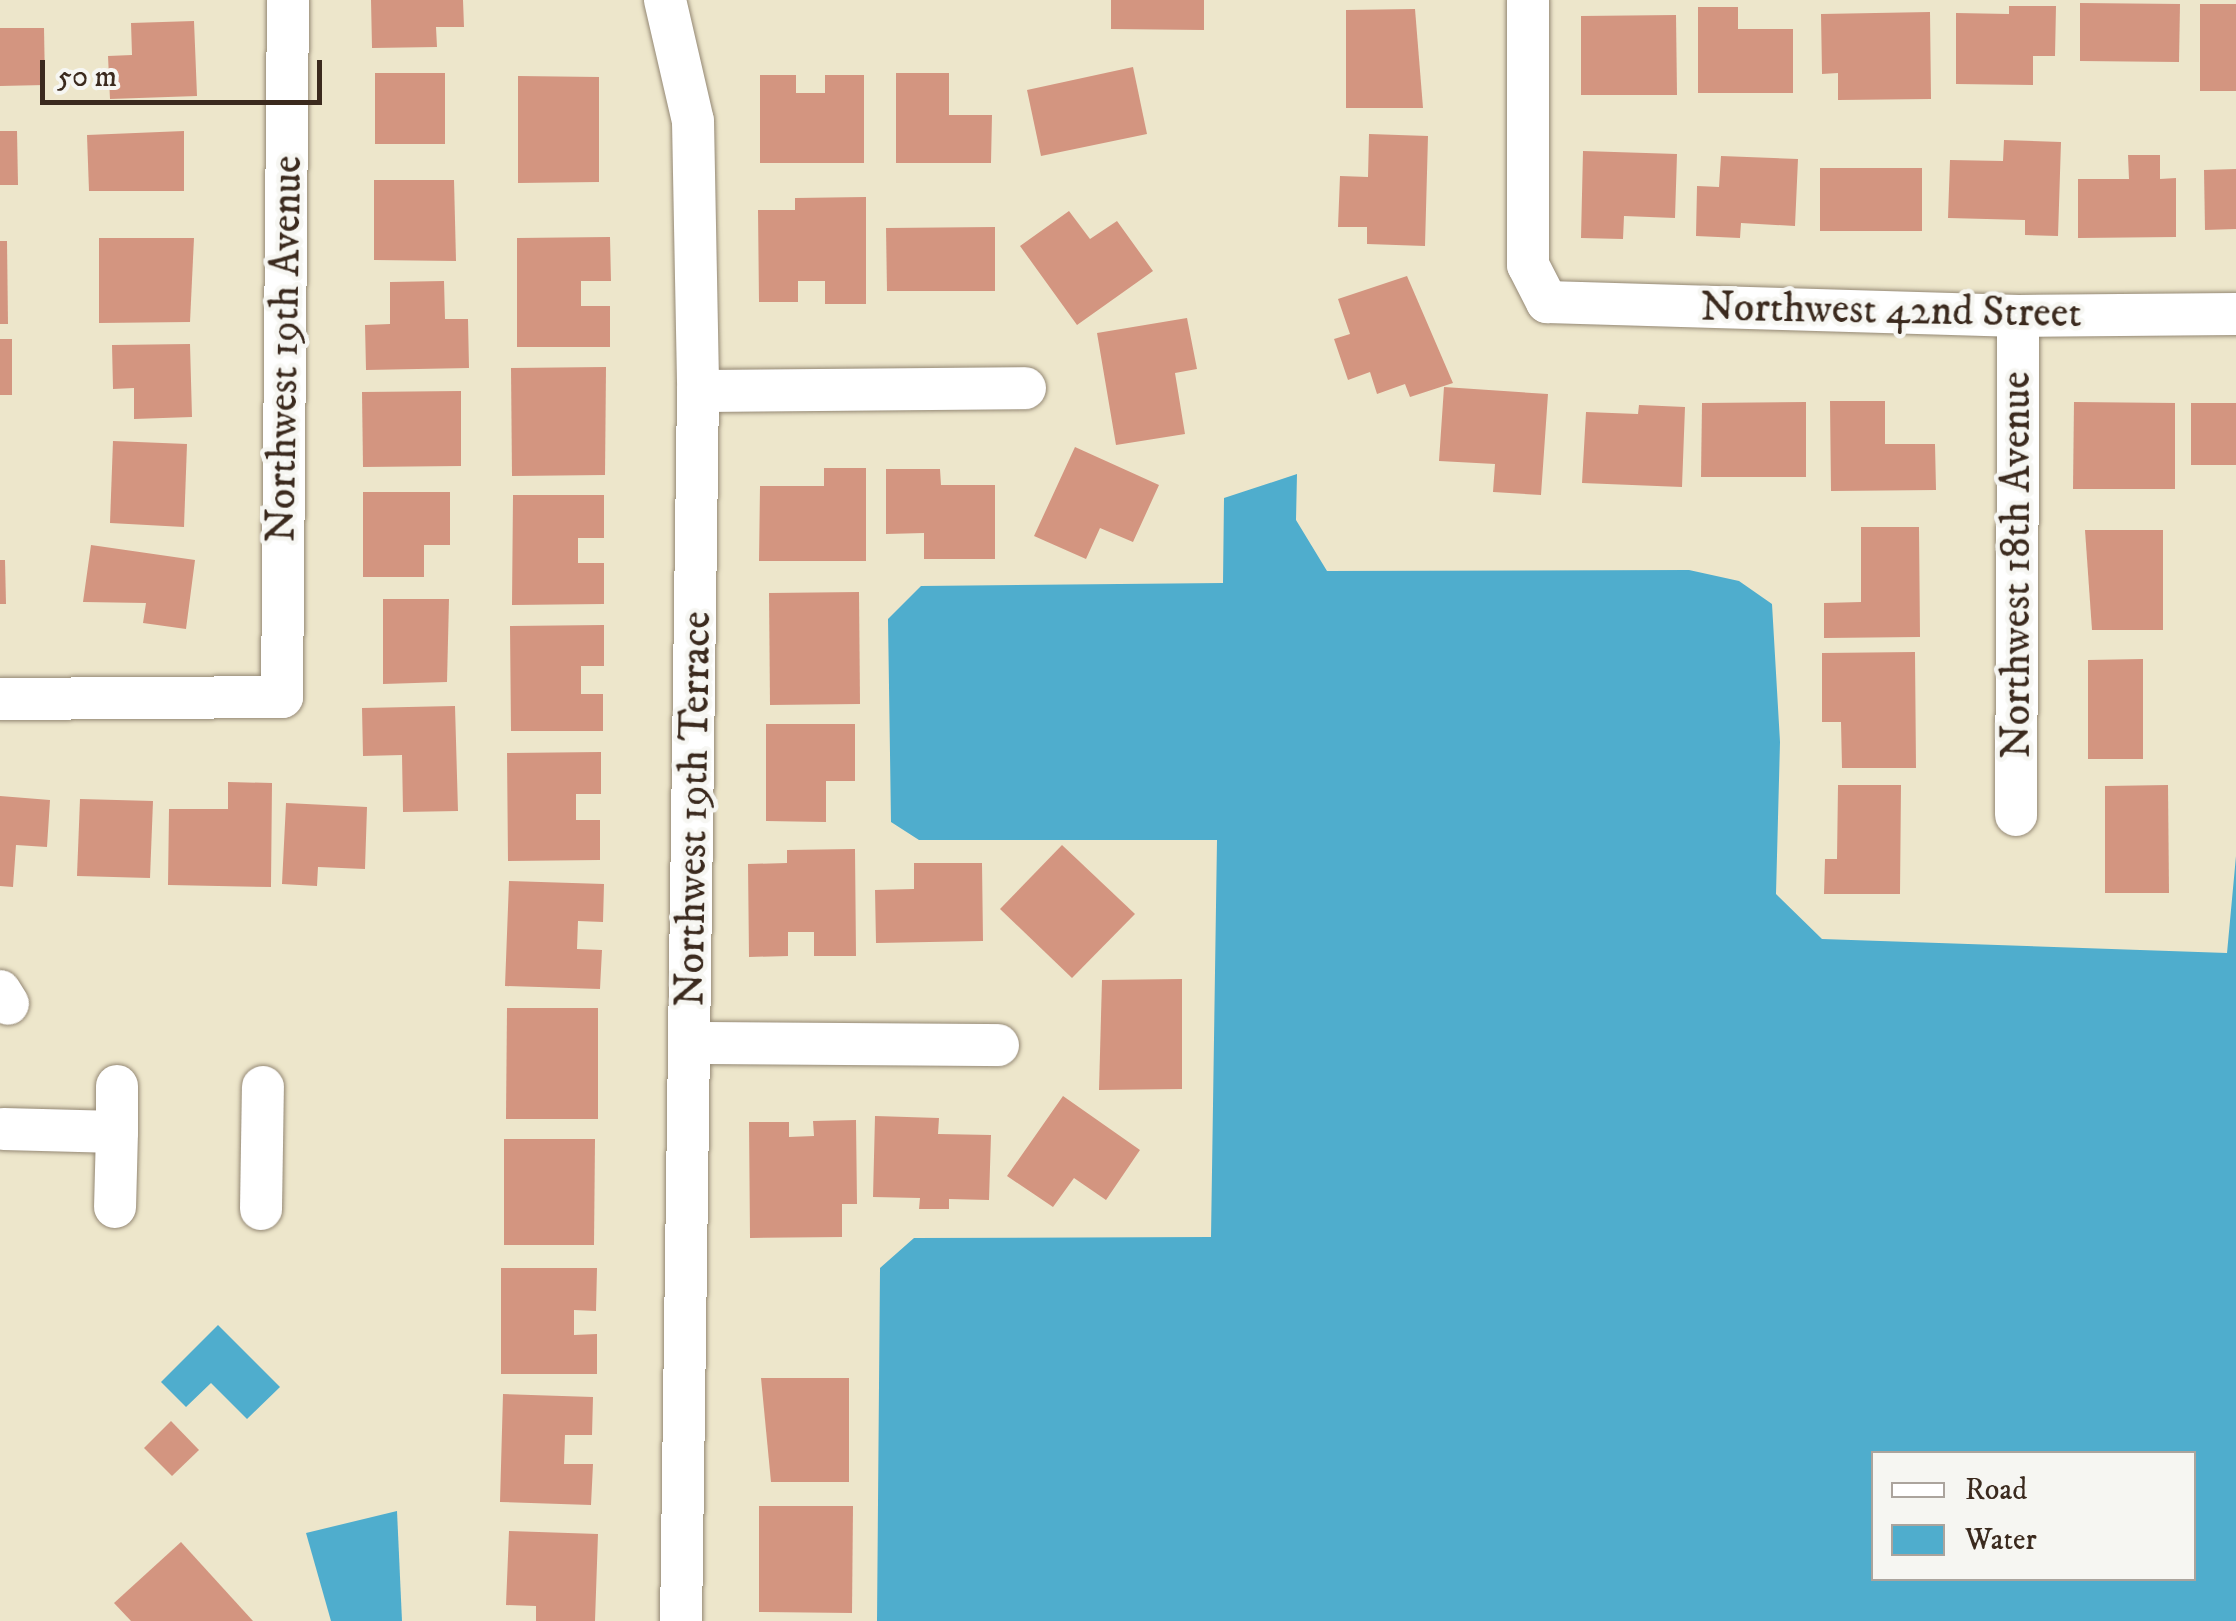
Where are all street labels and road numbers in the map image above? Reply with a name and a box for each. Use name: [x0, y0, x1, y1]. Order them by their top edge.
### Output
street label: Northwest 19th Avenue: [256, 155, 314, 543]
street label: Northwest 42nd Street: [1700, 282, 2082, 340]
street label: Northwest 18th Avenue: [1992, 371, 2042, 759]
street label: Northwest 19th Terrace: [665, 611, 723, 1007]

